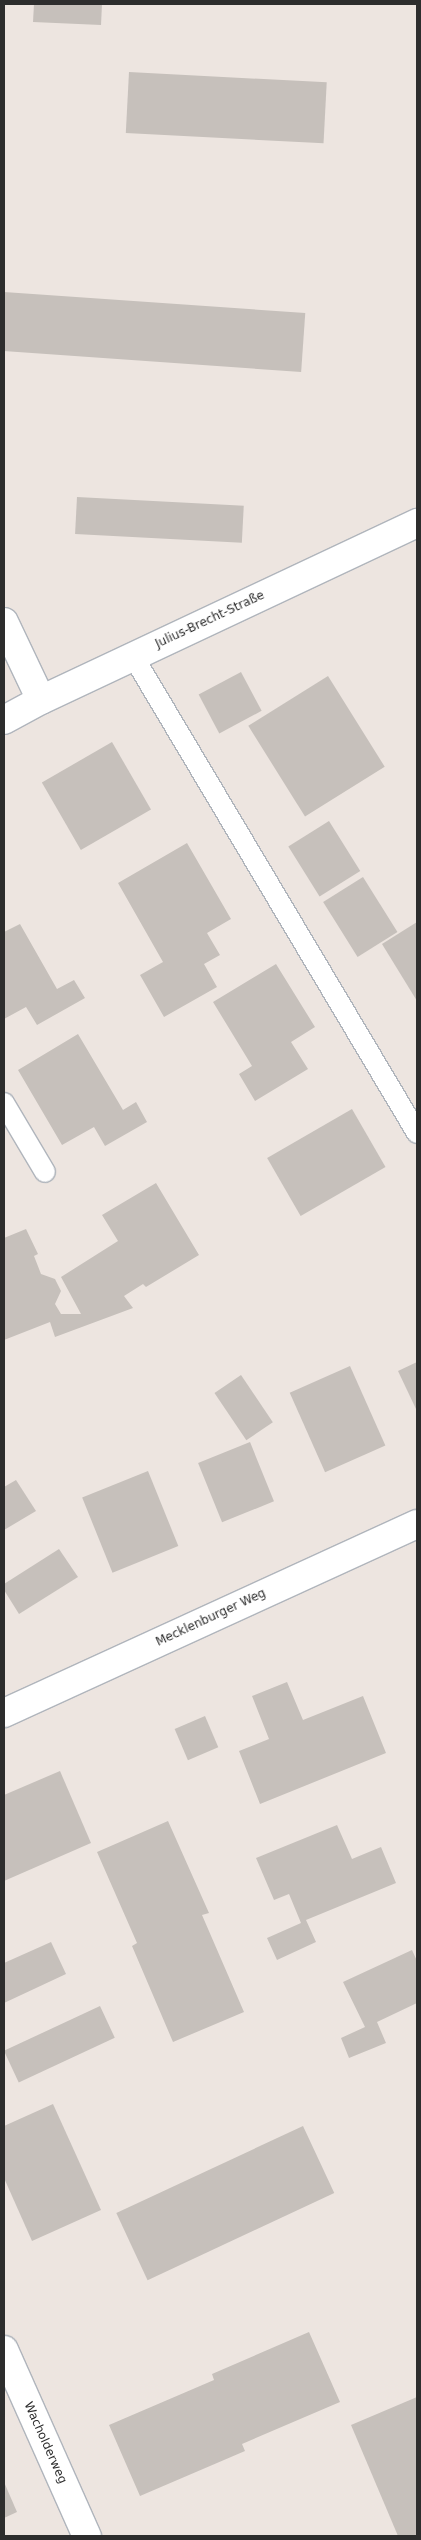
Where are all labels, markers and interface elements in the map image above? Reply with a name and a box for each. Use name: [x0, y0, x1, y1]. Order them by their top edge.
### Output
street label: Julius-Brecht-Straße: [153, 588, 267, 652]
street label: Mecklenburger Weg: [154, 1586, 268, 1650]
street label: Wacholderweg: [21, 2400, 69, 2486]

